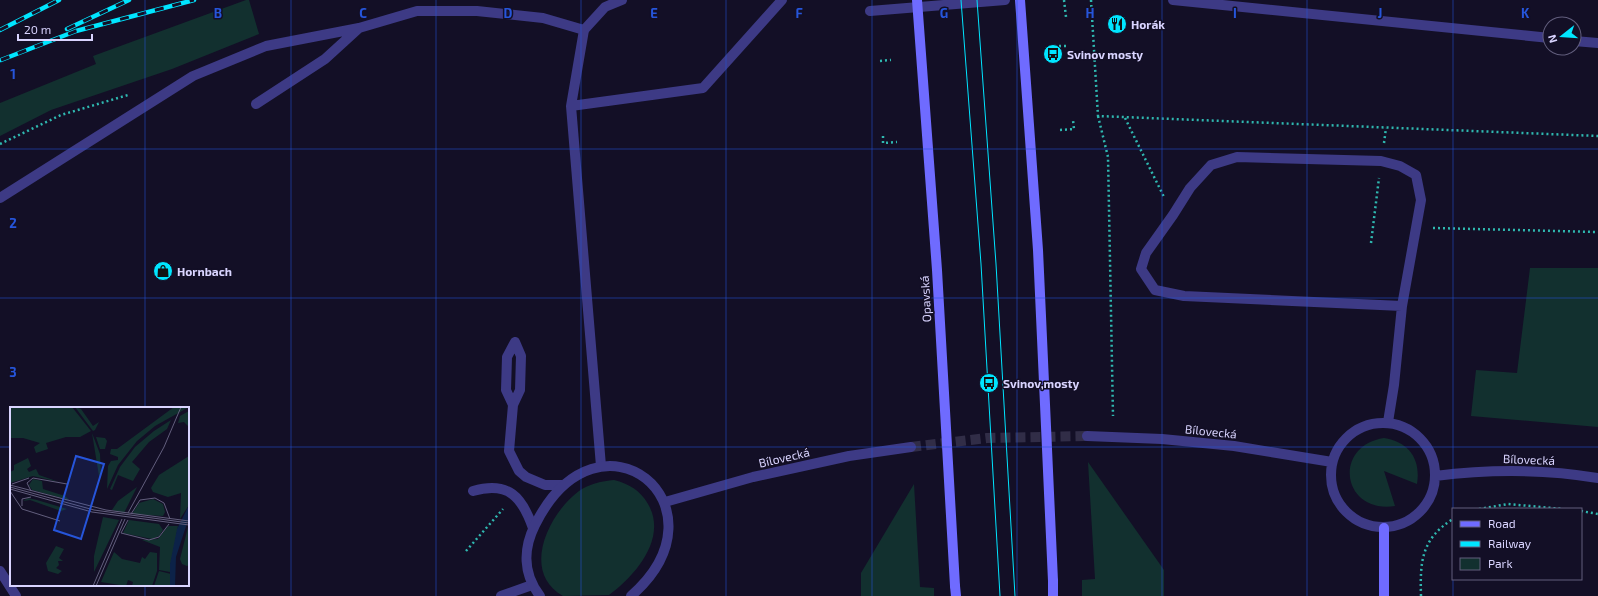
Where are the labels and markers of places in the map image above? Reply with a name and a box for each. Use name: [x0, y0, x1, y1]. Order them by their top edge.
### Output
restaurant icon: Horák: [1106, 13, 1128, 35]
place label: Horák: [1131, 17, 1165, 31]
bus stop icon: Svinov mosty: [1042, 43, 1064, 65]
place label: Svinov mosty: [1067, 47, 1143, 62]
shop icon: Hornbach: [152, 260, 174, 282]
place label: Hornbach: [177, 264, 232, 278]
bus stop icon: Svinov,mosty: [978, 372, 1000, 394]
place label: Svinov,mosty: [1003, 376, 1080, 391]

